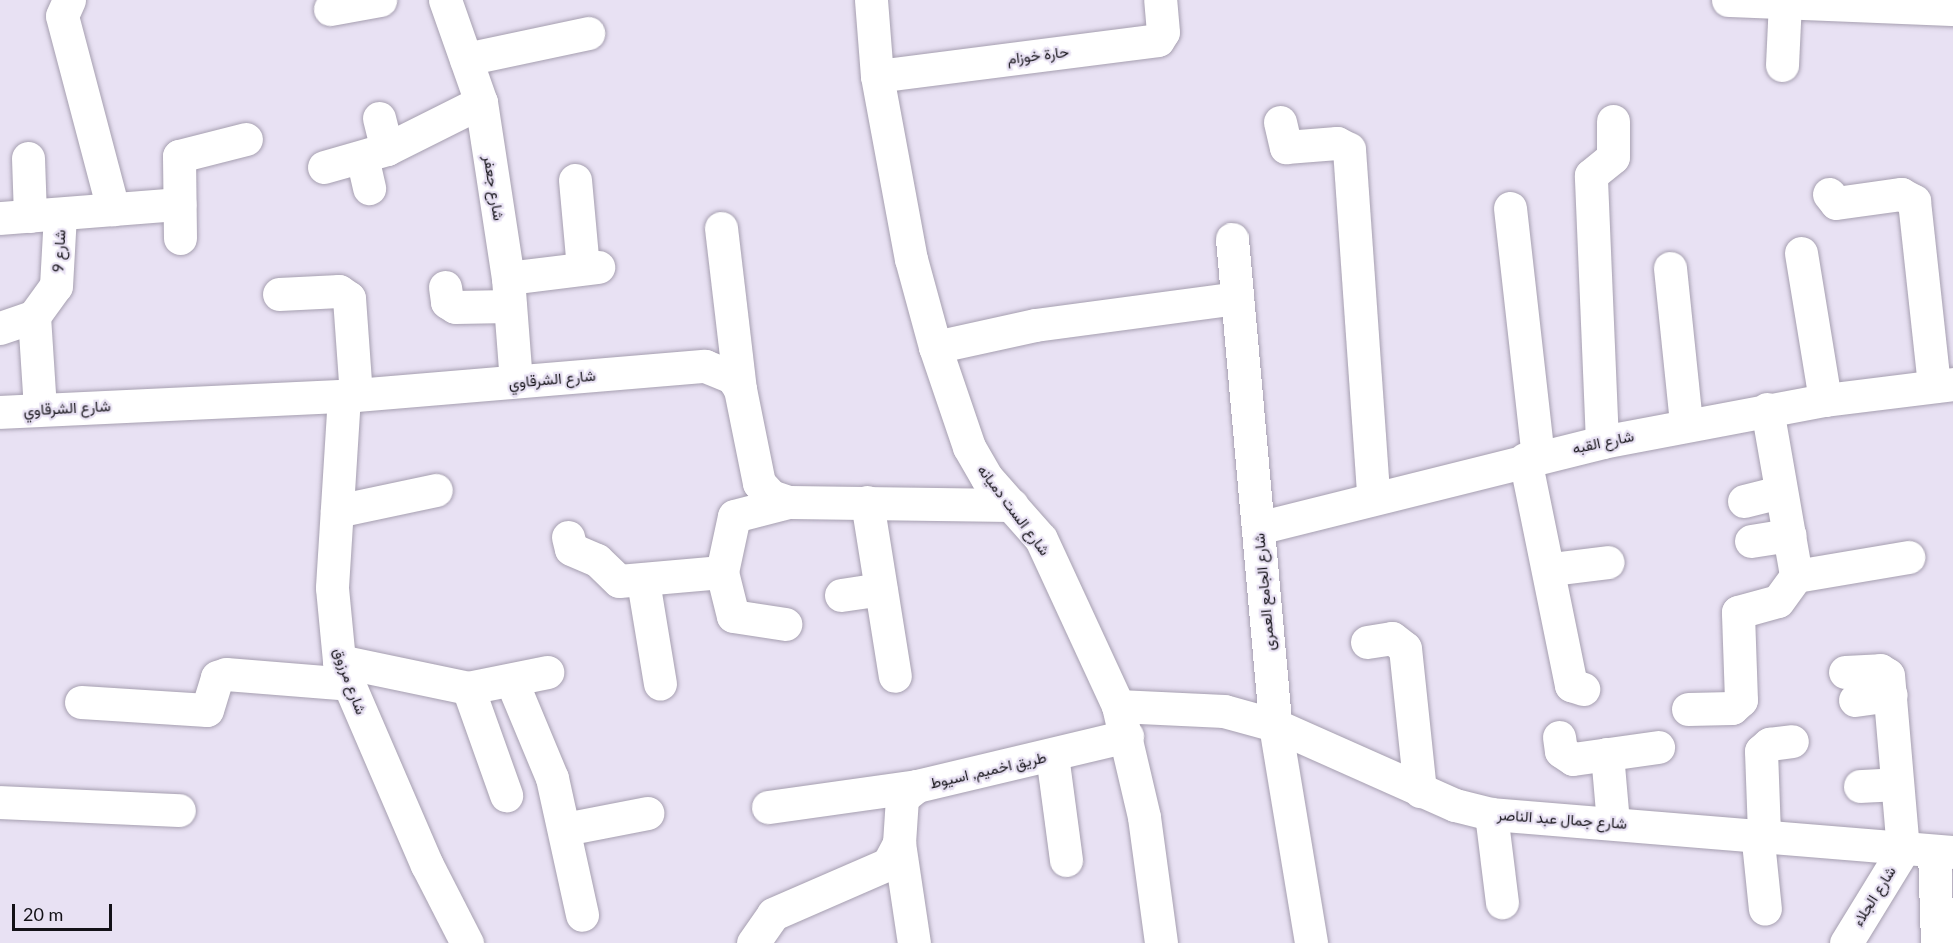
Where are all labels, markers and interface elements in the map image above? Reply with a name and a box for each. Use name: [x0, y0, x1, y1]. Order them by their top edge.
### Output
street label: حارة خوزام: [1006, 42, 1070, 68]
street label: شارع جعفر: [480, 154, 508, 222]
street label: شارع 9: [49, 229, 69, 273]
street label: شارع الشرقاوي: [508, 366, 596, 392]
street label: شارع الشرقاوي: [23, 397, 111, 419]
street label: شارع القبه: [1571, 427, 1635, 457]
street label: شارع الست دميانه: [974, 461, 1054, 559]
street label: شارع الجامع العمرى: [1250, 532, 1278, 652]
street label: شارع مرزوق: [330, 645, 370, 717]
street label: طريق اخميم, اسيوط: [928, 748, 1048, 792]
street label: شارع جمال عبد الناصر: [1497, 805, 1627, 833]
street label: شارع الجلاء: [1849, 863, 1899, 929]
scale bar: [15, 892, 116, 930]
text: 20 m: [23, 903, 63, 925]

